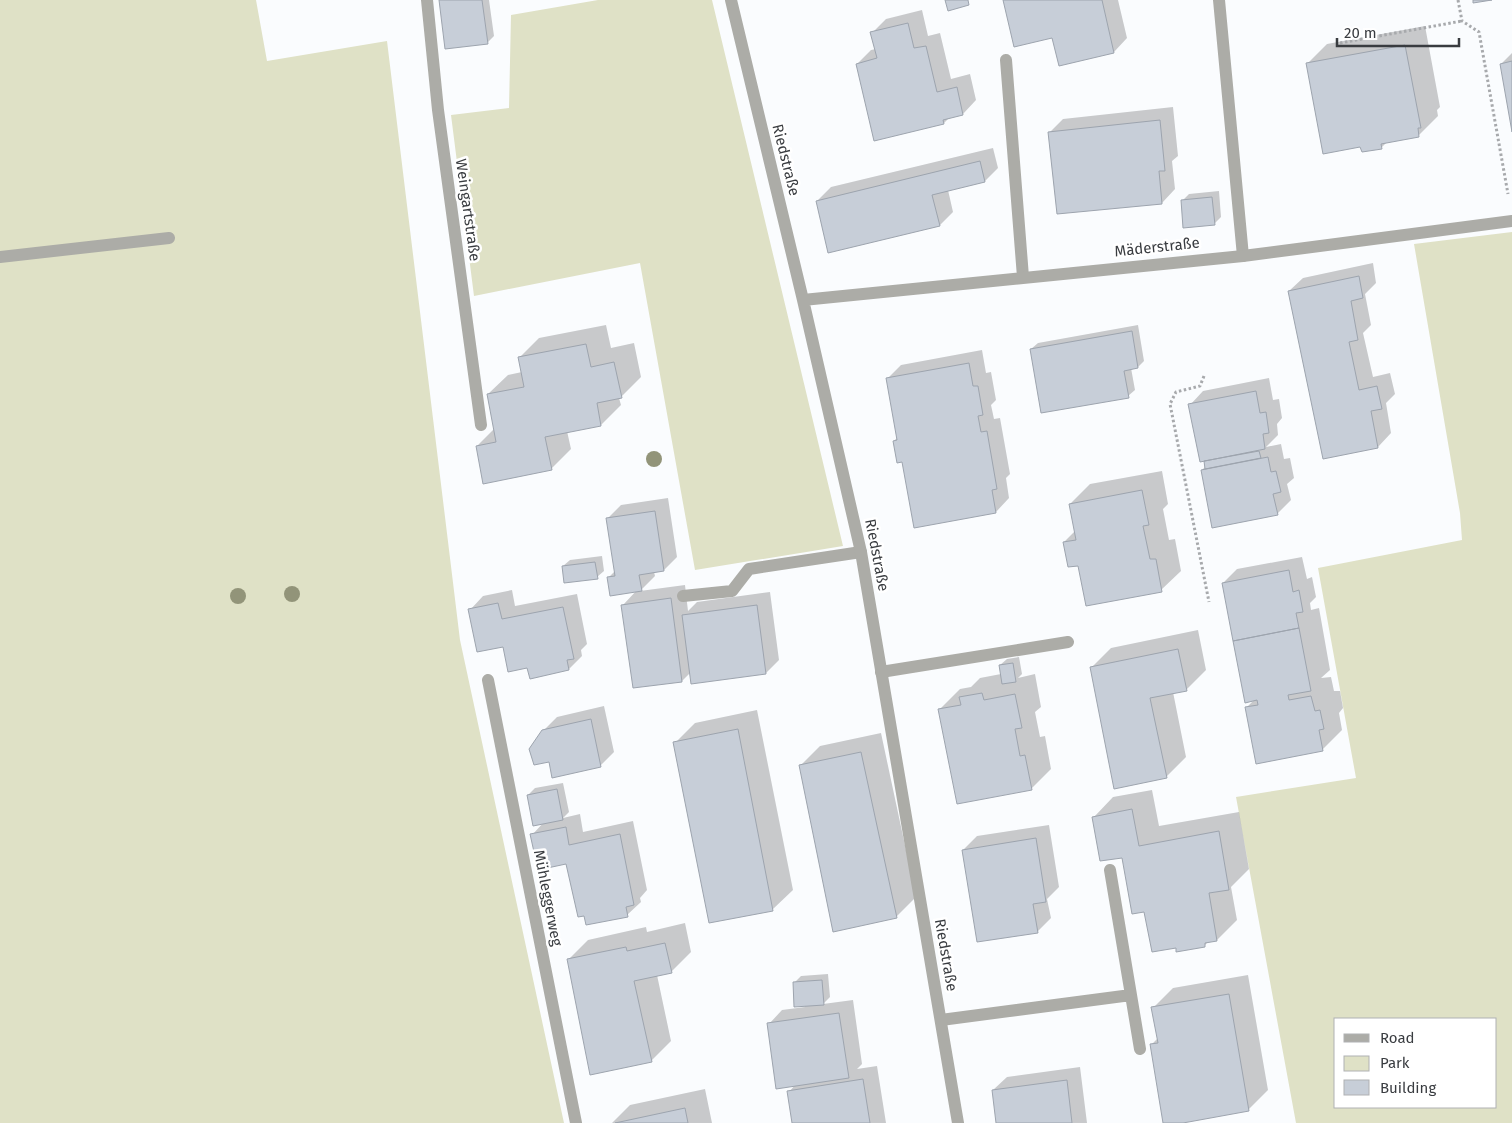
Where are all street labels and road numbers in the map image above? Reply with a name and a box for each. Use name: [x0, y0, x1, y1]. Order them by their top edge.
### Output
street label: Riedstraße: [768, 122, 804, 198]
street label: Weingartstraße: [452, 158, 484, 262]
street label: Mäderstraße: [1114, 234, 1200, 260]
street label: Riedstraße: [861, 517, 893, 593]
street label: Mühleggerweg: [530, 848, 566, 948]
street label: Riedstraße: [931, 917, 961, 993]

